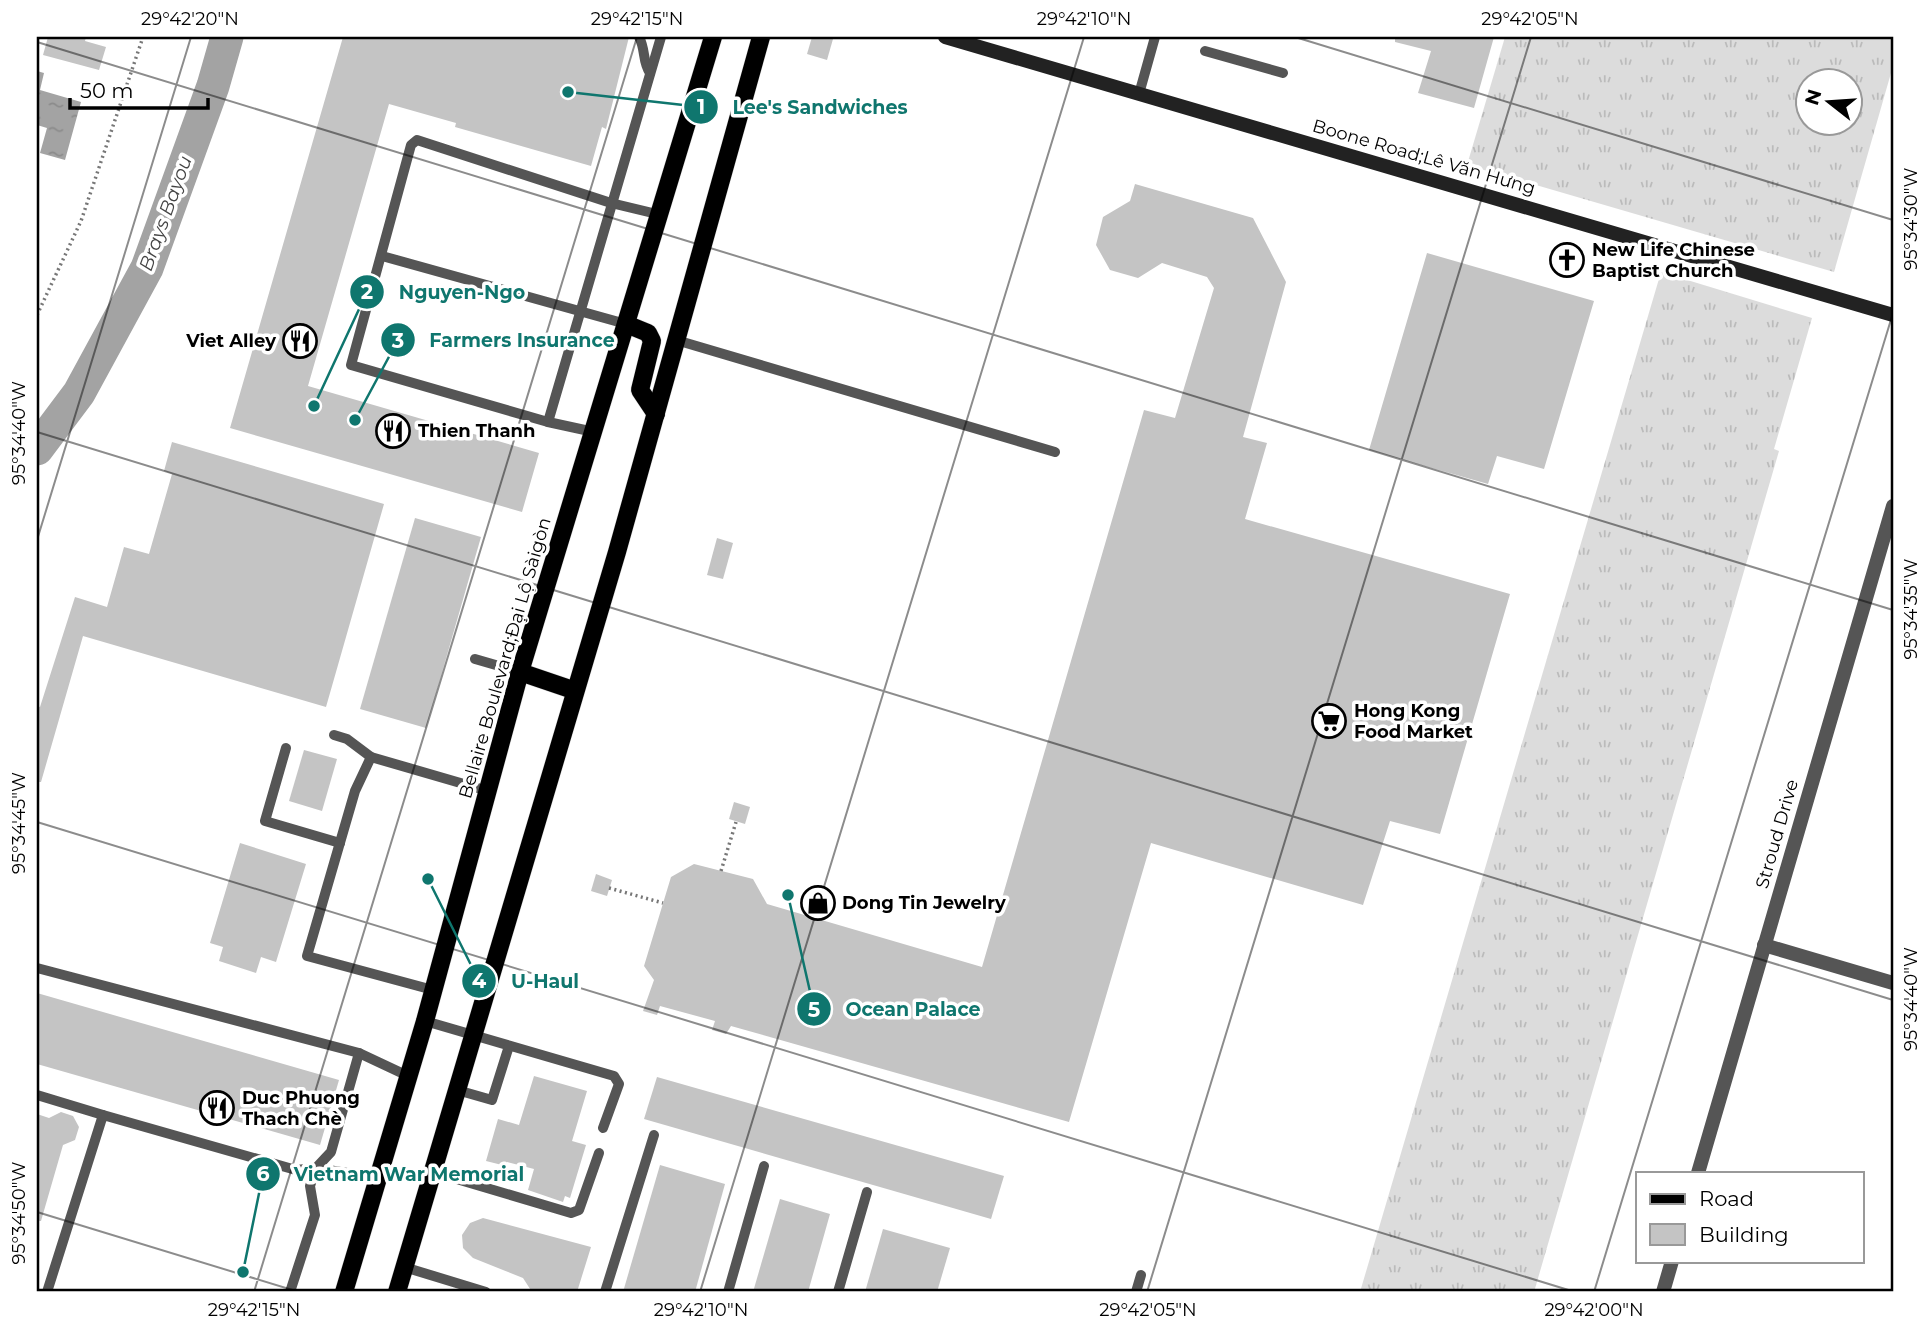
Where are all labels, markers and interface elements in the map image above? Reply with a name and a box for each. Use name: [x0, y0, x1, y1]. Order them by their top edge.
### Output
text: 29°42'20"N: [141, 8, 239, 30]
text: 29°42'15"N: [591, 8, 683, 30]
text: 29°42'10"N: [1037, 8, 1131, 30]
text: 29°42'05"N: [1481, 8, 1579, 30]
scale bar: [70, 66, 208, 110]
north arrow: [1794, 66, 1864, 136]
text: 50 m: [80, 78, 134, 103]
text: N: [1800, 86, 1826, 108]
callout: Lee's Sandwiches: [684, 87, 922, 127]
text: 1: [697, 94, 705, 119]
text: Lee's Sandwiches: [732, 96, 908, 119]
street label: Boone Road;Lê Văn Hưng: [1310, 115, 1538, 199]
water label: Brays Bayou: [134, 152, 197, 274]
text: 95°34'30"W: [1900, 167, 1922, 271]
place label: New Life Chinese Baptist Church: [1592, 239, 1755, 282]
church icon: New Life Chinese Baptist Church: [1548, 241, 1586, 279]
callout: Nguyen-Ngo: [350, 272, 539, 312]
text: 2: [361, 279, 373, 304]
text: Nguyen-Ngo: [399, 281, 525, 304]
callout: Farmers Insurance: [380, 320, 629, 360]
restaurant icon: Viet Alley: [281, 322, 319, 360]
text: 3: [391, 328, 404, 353]
text: Farmers Insurance: [429, 329, 615, 352]
place label: Viet Alley: [185, 330, 276, 352]
text: 95°34'40"W: [8, 381, 30, 485]
restaurant icon: Thien Thanh: [374, 412, 412, 450]
place label: Thien Thanh: [418, 420, 535, 442]
street label: Bellaire Boulevard;Đại Lộ Sàigòn: [454, 515, 556, 801]
text: 95°34'35"W: [1900, 558, 1922, 660]
place label: Hong Kong Food Market: [1354, 700, 1473, 743]
supermarket icon: Hong Kong Food Market: [1310, 702, 1348, 740]
text: 95°34'45"W: [8, 772, 30, 874]
street label: Stroud Drive: [1751, 777, 1803, 891]
shop icon: Dong Tin Jewelry: [799, 884, 837, 922]
place label: Dong Tin Jewelry: [842, 892, 1006, 914]
text: 95°34'40"W: [1900, 947, 1922, 1051]
callout: U-Haul: [462, 961, 593, 1001]
text: 4: [472, 968, 487, 993]
text: U-Haul: [511, 970, 579, 993]
callout: Ocean Palace: [796, 989, 995, 1029]
text: 5: [808, 997, 820, 1022]
text: Ocean Palace: [845, 998, 981, 1021]
place label: Duc Phuong Thach Chè: [242, 1087, 360, 1130]
restaurant icon: Duc Phuong Thach Chè: [198, 1089, 236, 1127]
callout: Vietnam War Memorial: [245, 1154, 538, 1194]
text: 6: [256, 1161, 270, 1186]
text: 95°34'50"W: [8, 1162, 30, 1264]
text: Vietnam War Memorial: [293, 1163, 524, 1186]
legend: [1636, 1172, 1864, 1262]
text: Road: [1699, 1186, 1754, 1211]
text: Building: [1699, 1222, 1789, 1247]
text: 29°42'15"N: [208, 1299, 300, 1321]
text: 29°42'10"N: [654, 1299, 748, 1321]
text: 29°42'05"N: [1099, 1299, 1197, 1321]
text: 29°42'00"N: [1544, 1299, 1644, 1321]

